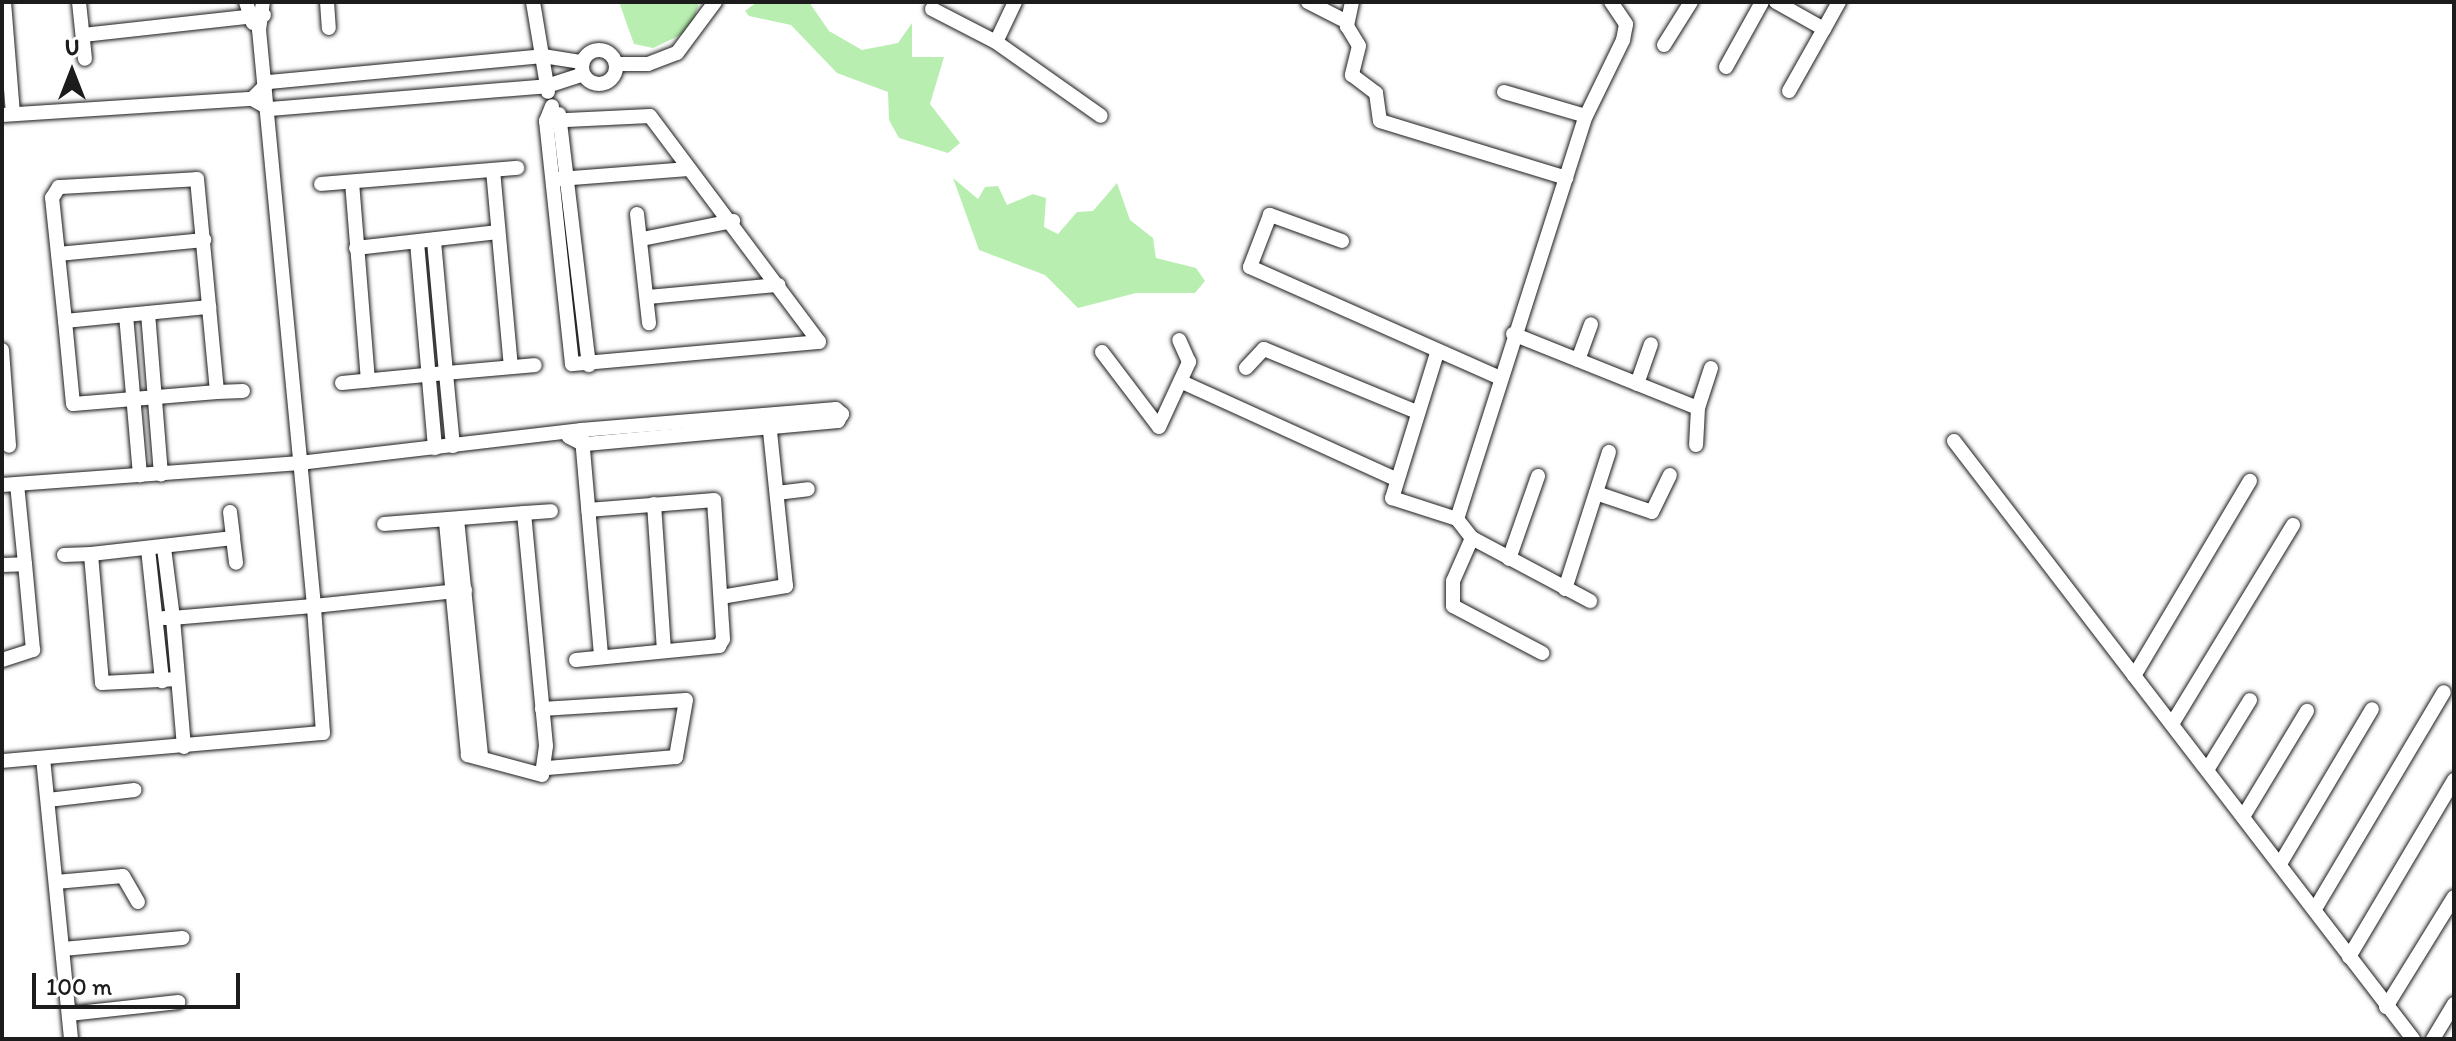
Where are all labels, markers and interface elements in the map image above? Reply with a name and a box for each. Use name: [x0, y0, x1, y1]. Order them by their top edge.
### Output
north arrow: [32, 32, 112, 112]
text: U: [65, 34, 79, 61]
scale bar: [36, 957, 244, 1007]
text: 100 m: [46, 972, 112, 1001]

